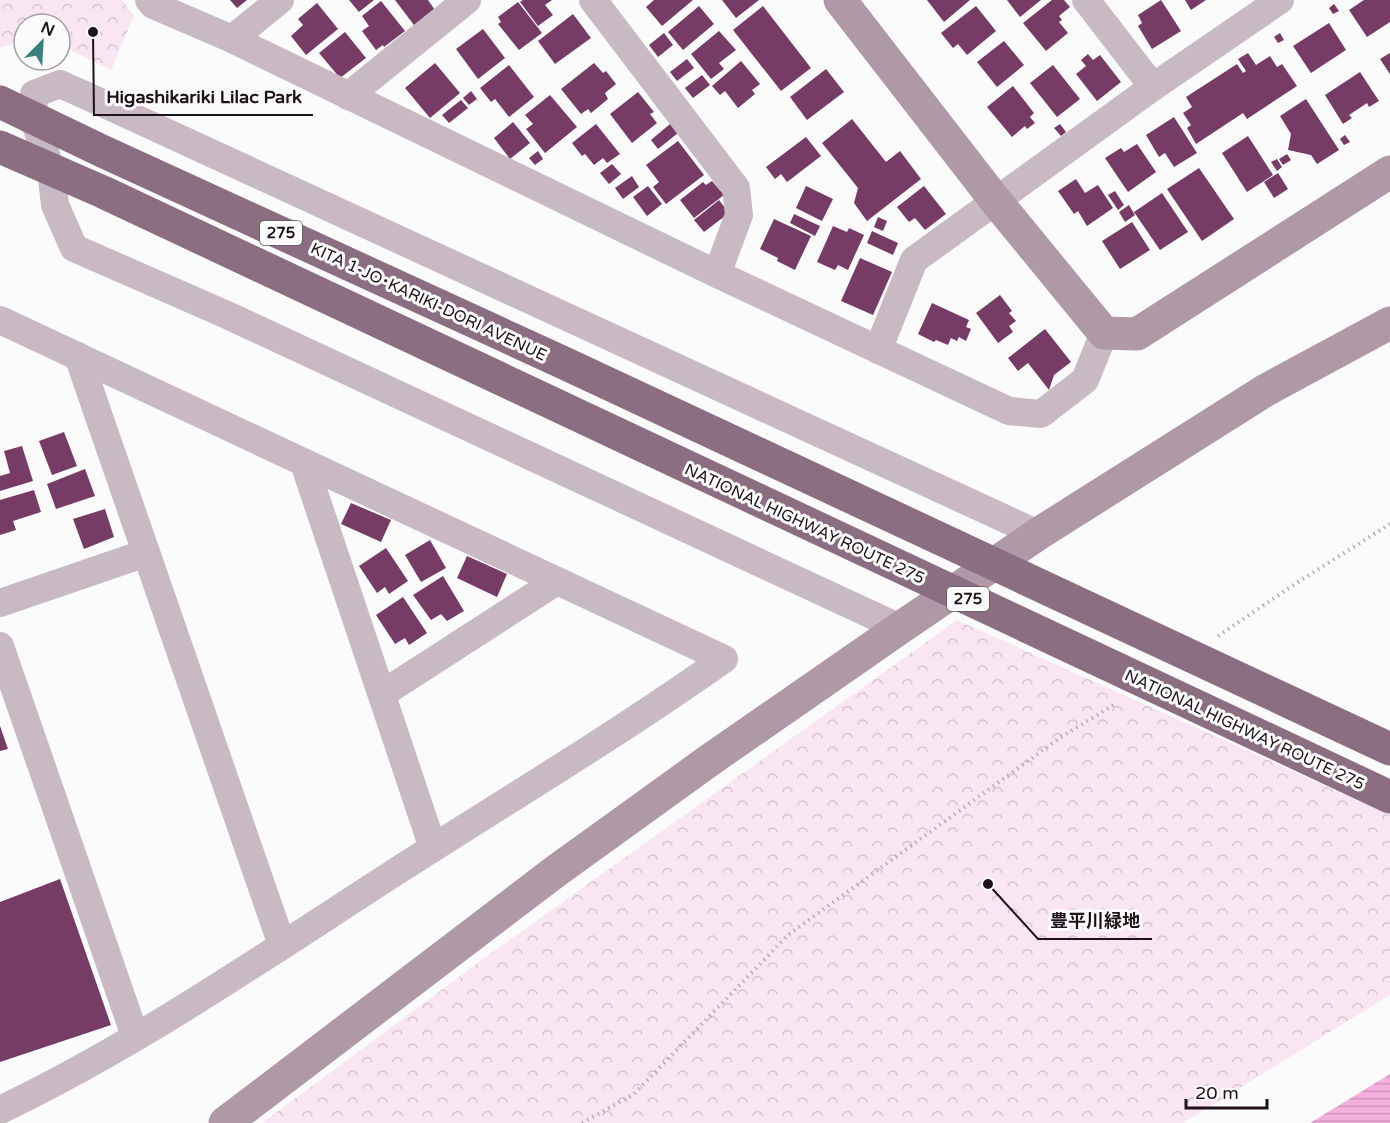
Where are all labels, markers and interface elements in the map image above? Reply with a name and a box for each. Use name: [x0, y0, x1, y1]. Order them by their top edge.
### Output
north arrow: [12, 12, 72, 72]
text: N: [38, 17, 58, 41]
callout: Higashikariki Lilac Park: [94, 79, 313, 115]
text: Higashikariki Lilac Park: [106, 86, 302, 108]
road number: 275: [260, 221, 302, 245]
street label: KITA 1-JO･KARIKI-DORI AVENUE: [307, 238, 550, 366]
street label: NATIONAL HIGHWAY ROUTE 275: [681, 459, 928, 588]
road number: 275: [947, 587, 989, 611]
street label: NATIONAL HIGHWAY ROUTE 275: [1121, 665, 1368, 794]
callout: 豊平川緑地: [1038, 903, 1152, 939]
text: 豊平川緑地: [1050, 910, 1140, 932]
scale bar: [1186, 1072, 1267, 1110]
text: 20 m: [1195, 1082, 1239, 1104]

